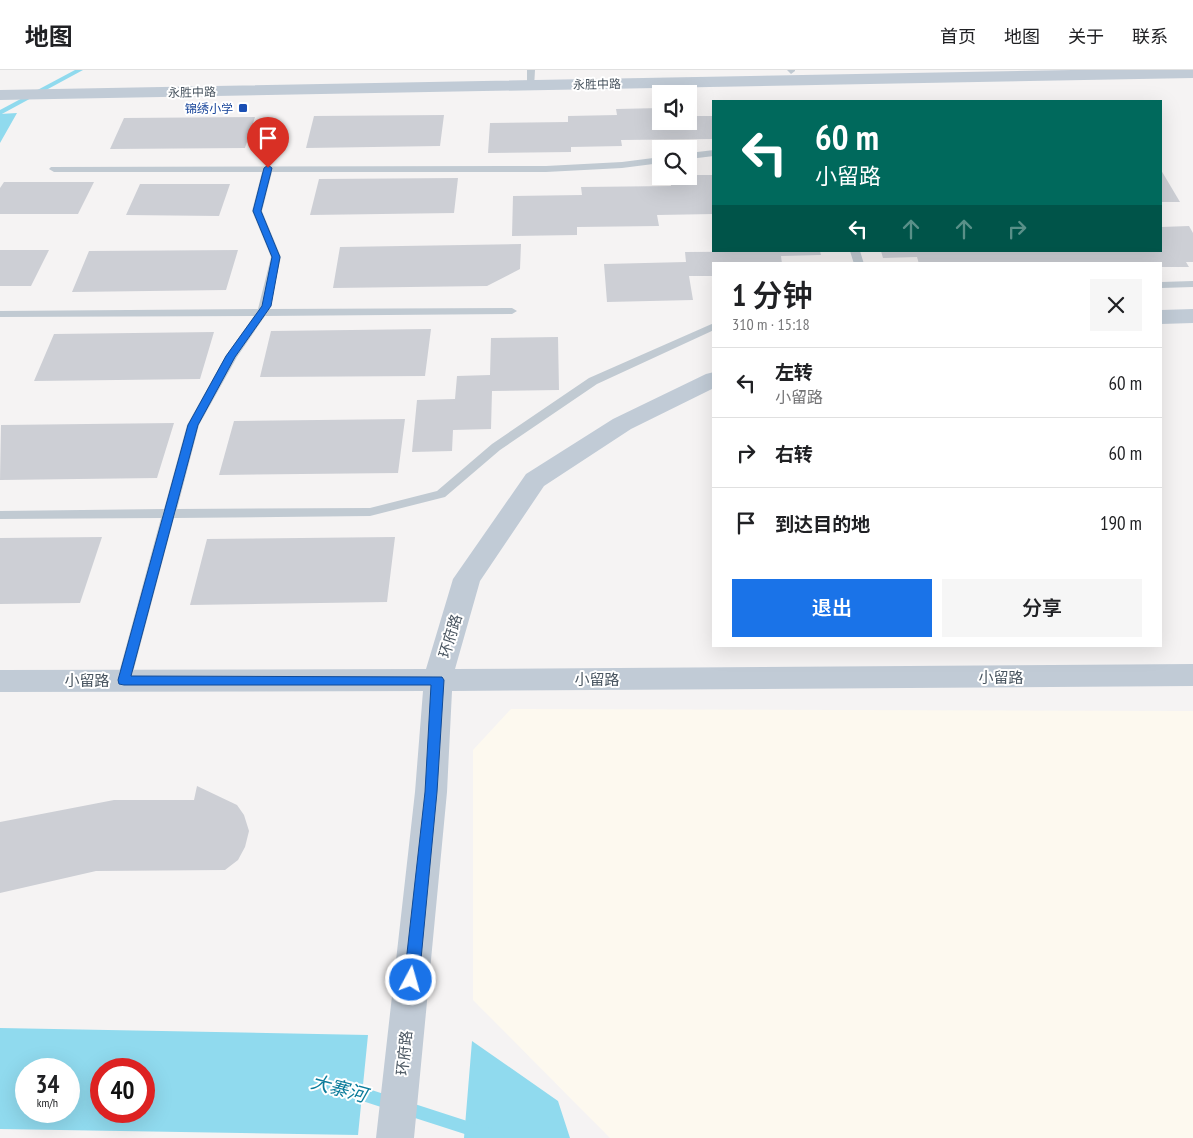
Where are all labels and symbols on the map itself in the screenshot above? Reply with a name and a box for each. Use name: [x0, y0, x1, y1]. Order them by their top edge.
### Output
street label: 永胜中路: [573, 76, 621, 92]
street label: 永胜中路: [168, 84, 216, 100]
place label: 锦绣小学: [185, 101, 233, 116]
marker: 锦绣小学: [237, 102, 249, 114]
pin: [247, 117, 289, 168]
street label: 环府路: [434, 612, 466, 660]
street label: 小留路: [978, 668, 1024, 687]
street label: 小留路: [574, 670, 620, 689]
street label: 小留路: [64, 671, 110, 690]
position arrow: [384, 953, 436, 1005]
street label: 环府路: [392, 1030, 416, 1076]
speed limit sign: 40: [90, 1058, 155, 1123]
water label: 大寨河: [308, 1069, 373, 1108]

